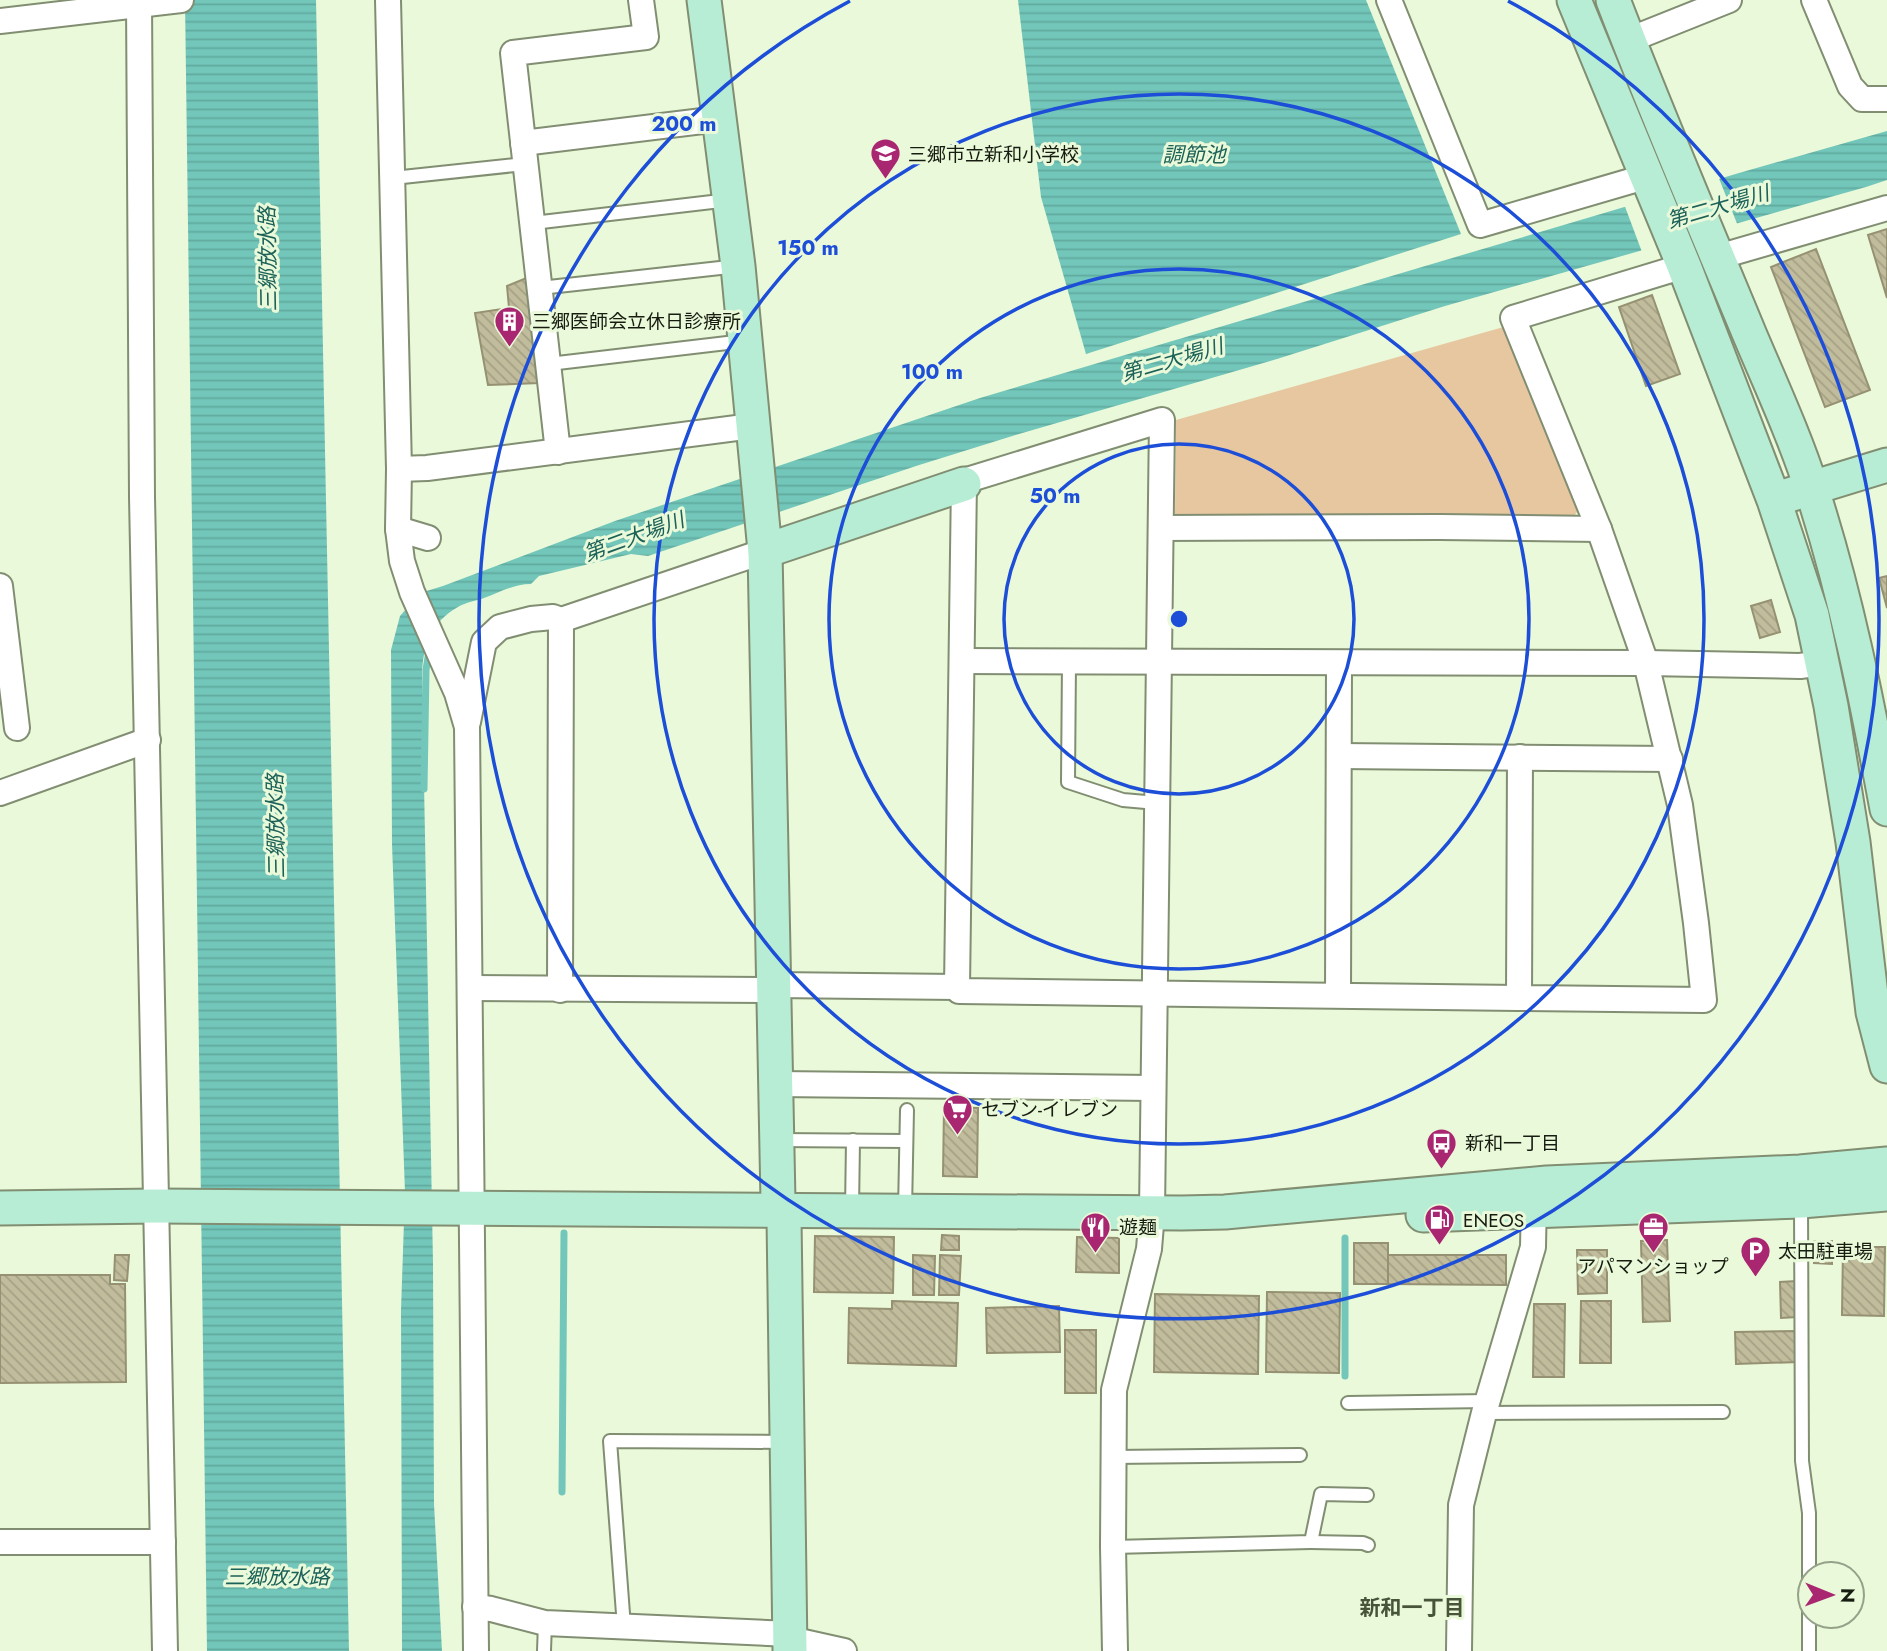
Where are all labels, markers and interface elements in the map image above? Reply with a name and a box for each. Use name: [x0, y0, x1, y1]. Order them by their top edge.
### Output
text: 200 m: [651, 109, 717, 139]
school or university icon: 三郷市立新和小学校: [868, 137, 902, 181]
water label: 調節池: [1163, 140, 1227, 170]
place label: 三郷市立新和小学校: [908, 141, 1079, 168]
water label: 第二大場川: [1663, 178, 1775, 236]
water label: 三郷放水路: [252, 204, 284, 312]
text: 150 m: [777, 233, 839, 263]
building icon: 三郷医師会立休日診療所: [492, 304, 526, 348]
place label: 三郷医師会立休日診療所: [532, 308, 741, 335]
water label: 第二大場川: [1117, 331, 1229, 389]
text: 100 m: [901, 357, 963, 387]
text: 50 m: [1030, 481, 1080, 511]
water label: 第二大場川: [580, 504, 690, 569]
centre of rings: [1167, 607, 1191, 631]
water label: 三郷放水路: [260, 771, 292, 879]
supermarket icon: セブン-イレブン: [941, 1092, 975, 1136]
place label: セブン-イレブン: [981, 1096, 1118, 1123]
bus stop icon: 新和一丁目: [1425, 1126, 1459, 1170]
place label: 新和一丁目: [1465, 1130, 1560, 1157]
fuel station icon: ENEOS: [1423, 1203, 1457, 1247]
place label: ENEOS: [1463, 1207, 1524, 1234]
restaurant icon: 遊麺: [1079, 1210, 1113, 1254]
office icon: アパマンショップ: [1636, 1210, 1670, 1254]
place label: 遊麺: [1119, 1214, 1157, 1241]
parking icon: 太田駐車場: [1738, 1234, 1772, 1278]
place label: 太田駐車場: [1778, 1238, 1873, 1265]
place label: アパマンショップ: [1577, 1253, 1729, 1280]
north arrow: [1796, 1560, 1866, 1630]
water label: 三郷放水路: [225, 1562, 331, 1592]
text: N: [1834, 1588, 1861, 1603]
district label: 新和一丁目: [1360, 1593, 1465, 1623]

